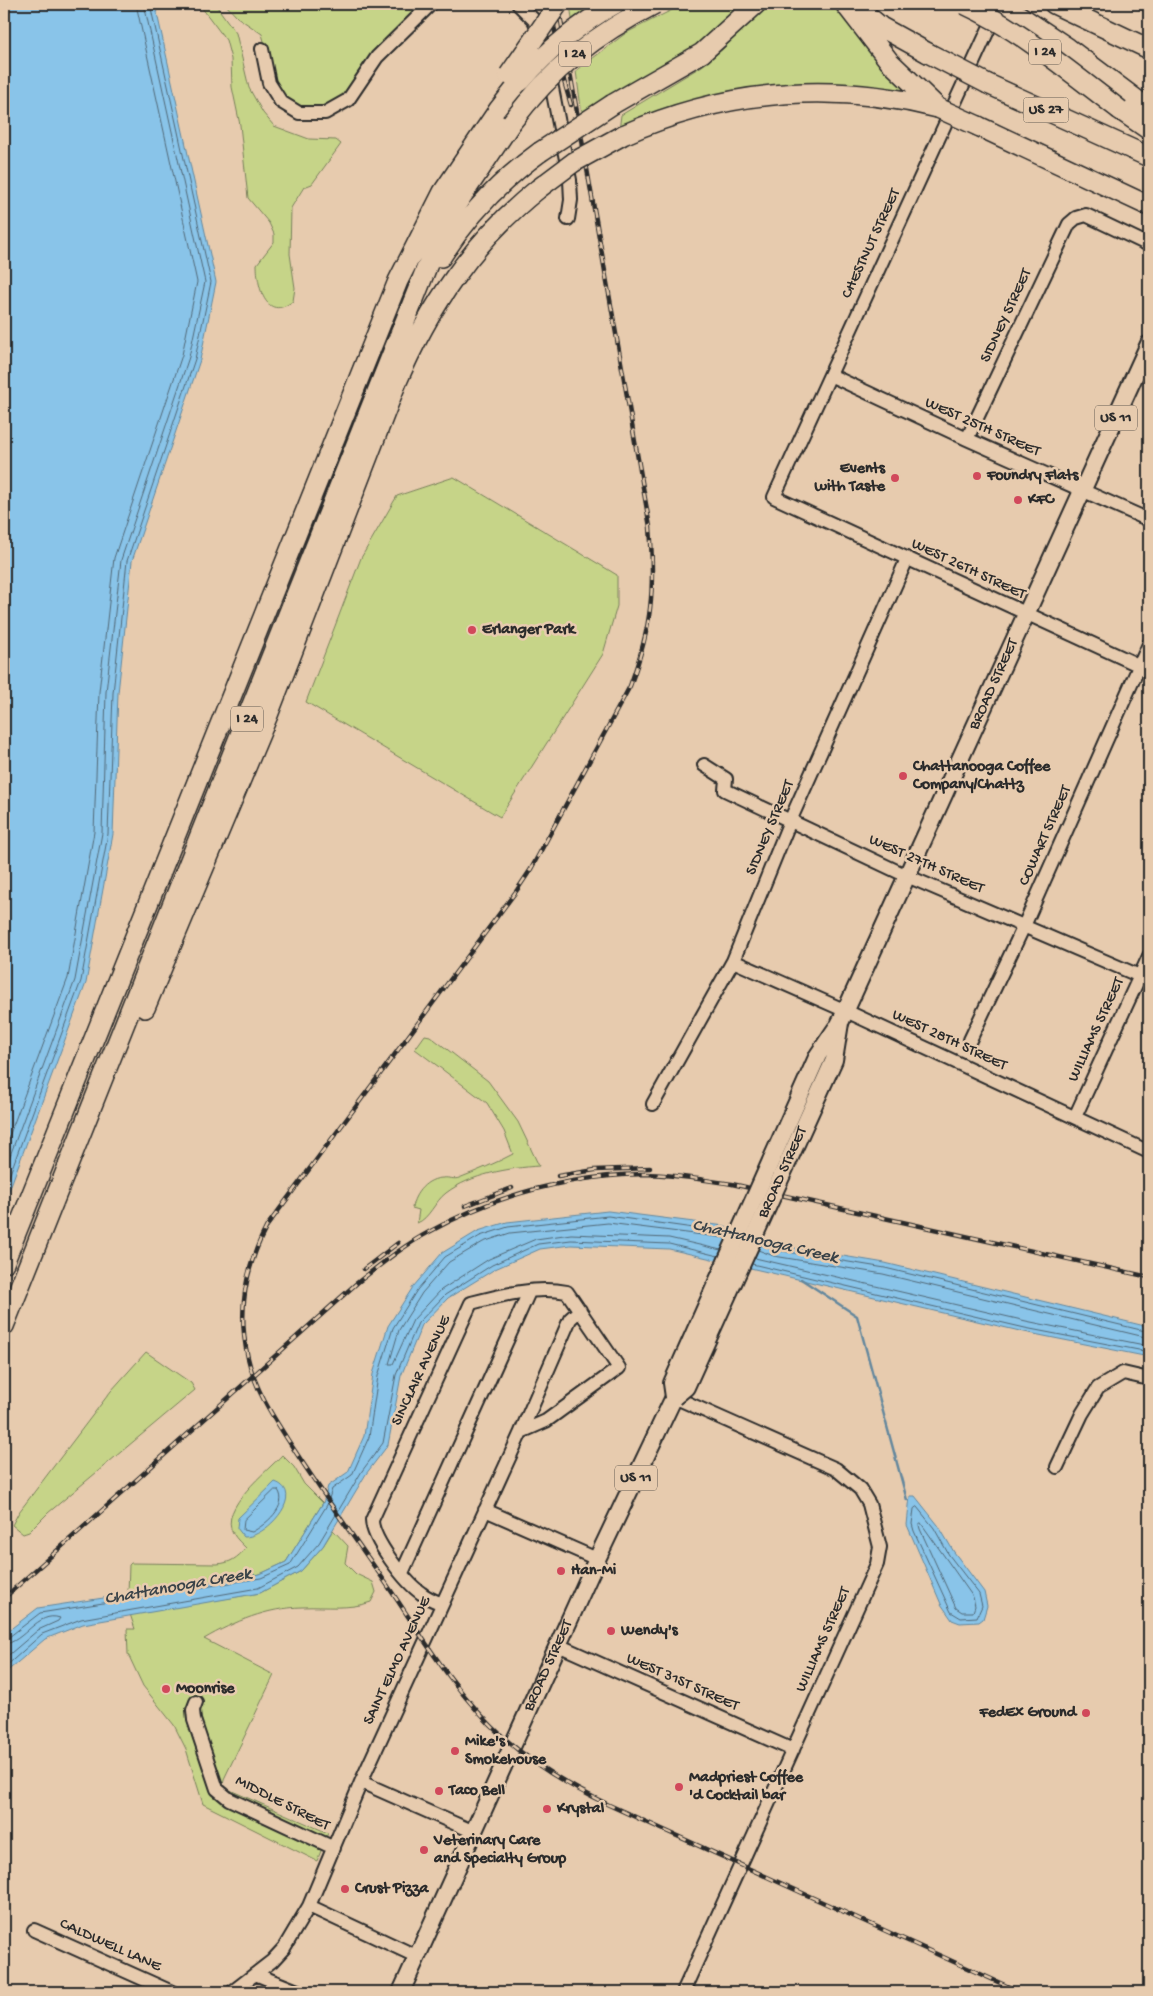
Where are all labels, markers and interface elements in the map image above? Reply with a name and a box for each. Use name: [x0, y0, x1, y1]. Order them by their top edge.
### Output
road number: I 24: [1029, 40, 1061, 64]
road number: I 24: [559, 42, 591, 66]
road number: US 27: [1024, 98, 1068, 122]
street label: CHESTNUT STREET: [838, 185, 906, 302]
street label: SIDNEY STREET: [977, 265, 1037, 366]
street label: WEST 25TH STREET: [921, 394, 1043, 462]
road number: US 11: [1095, 406, 1137, 430]
place label: Events with Taste: [814, 460, 886, 497]
place label: Foundry Flats: [986, 467, 1079, 486]
marker: Foundry Flats: [971, 470, 983, 482]
marker: Events with Taste: [889, 472, 901, 484]
place label: KFC: [1027, 491, 1055, 510]
marker: KFC: [1012, 494, 1024, 506]
street label: WEST 26TH STREET: [908, 535, 1029, 605]
place label: Erlanger Park: [482, 621, 577, 640]
marker: Erlanger Park: [466, 624, 478, 636]
street label: BROAD STREET: [965, 635, 1023, 734]
road number: I 24: [231, 706, 263, 732]
place label: Chattanooga Coffee Company/Chattz: [912, 757, 1051, 795]
marker: Chattanooga Coffee Company/Chattz: [897, 770, 909, 782]
street label: SIDNEY STREET: [742, 777, 800, 878]
street label: COWART STREET: [1015, 782, 1077, 889]
street label: WEST 27TH STREET: [865, 831, 987, 899]
street label: WILLIAMS STREET: [1065, 974, 1130, 1085]
street label: WEST 28TH STREET: [888, 1006, 1010, 1076]
street label: BROAD STREET: [754, 1123, 812, 1222]
water label: Chattanooga Creek: [690, 1215, 842, 1269]
street label: SINCLAIR AVENUE: [388, 1312, 456, 1429]
road number: US 11: [615, 1466, 657, 1490]
place label: Han-Mi: [571, 1562, 617, 1581]
water label: Chattanooga Creek: [103, 1563, 255, 1610]
marker: Han-Mi: [555, 1565, 567, 1577]
street label: WILLIAMS STREET: [792, 1584, 856, 1695]
street label: SAINT ELMO AVENUE: [360, 1593, 437, 1728]
street label: BROAD STREET: [519, 1617, 578, 1715]
place label: Wendy's: [620, 1622, 679, 1641]
marker: Wendy's: [605, 1625, 617, 1637]
street label: WEST 31ST STREET: [623, 1650, 742, 1717]
place label: Moonrise: [176, 1680, 235, 1699]
marker: Moonrise: [160, 1683, 172, 1695]
place label: FedEx Ground: [978, 1704, 1078, 1723]
marker: FedEx Ground: [1080, 1707, 1092, 1719]
place label: Mike's Smokehouse: [465, 1733, 547, 1770]
marker: Mike's Smokehouse: [449, 1745, 461, 1757]
place label: Madpriest Coffee 'd Cocktail bar: [689, 1768, 804, 1806]
street label: MIDDLE STREET: [232, 1772, 333, 1836]
marker: Madpriest Coffee 'd Cocktail bar: [673, 1781, 685, 1793]
place label: Taco Bell: [447, 1782, 506, 1801]
marker: Taco Bell: [433, 1785, 445, 1797]
place label: Krystal: [556, 1800, 605, 1819]
marker: Krystal: [541, 1803, 553, 1815]
place label: Veterinary Care and Specialty Group: [433, 1832, 566, 1869]
marker: Veterinary Care and Specialty Group: [418, 1844, 430, 1856]
place label: Crust Pizza: [354, 1880, 429, 1899]
marker: Crust Pizza: [339, 1883, 351, 1895]
street label: CALDWELL LANE: [56, 1915, 165, 1977]

